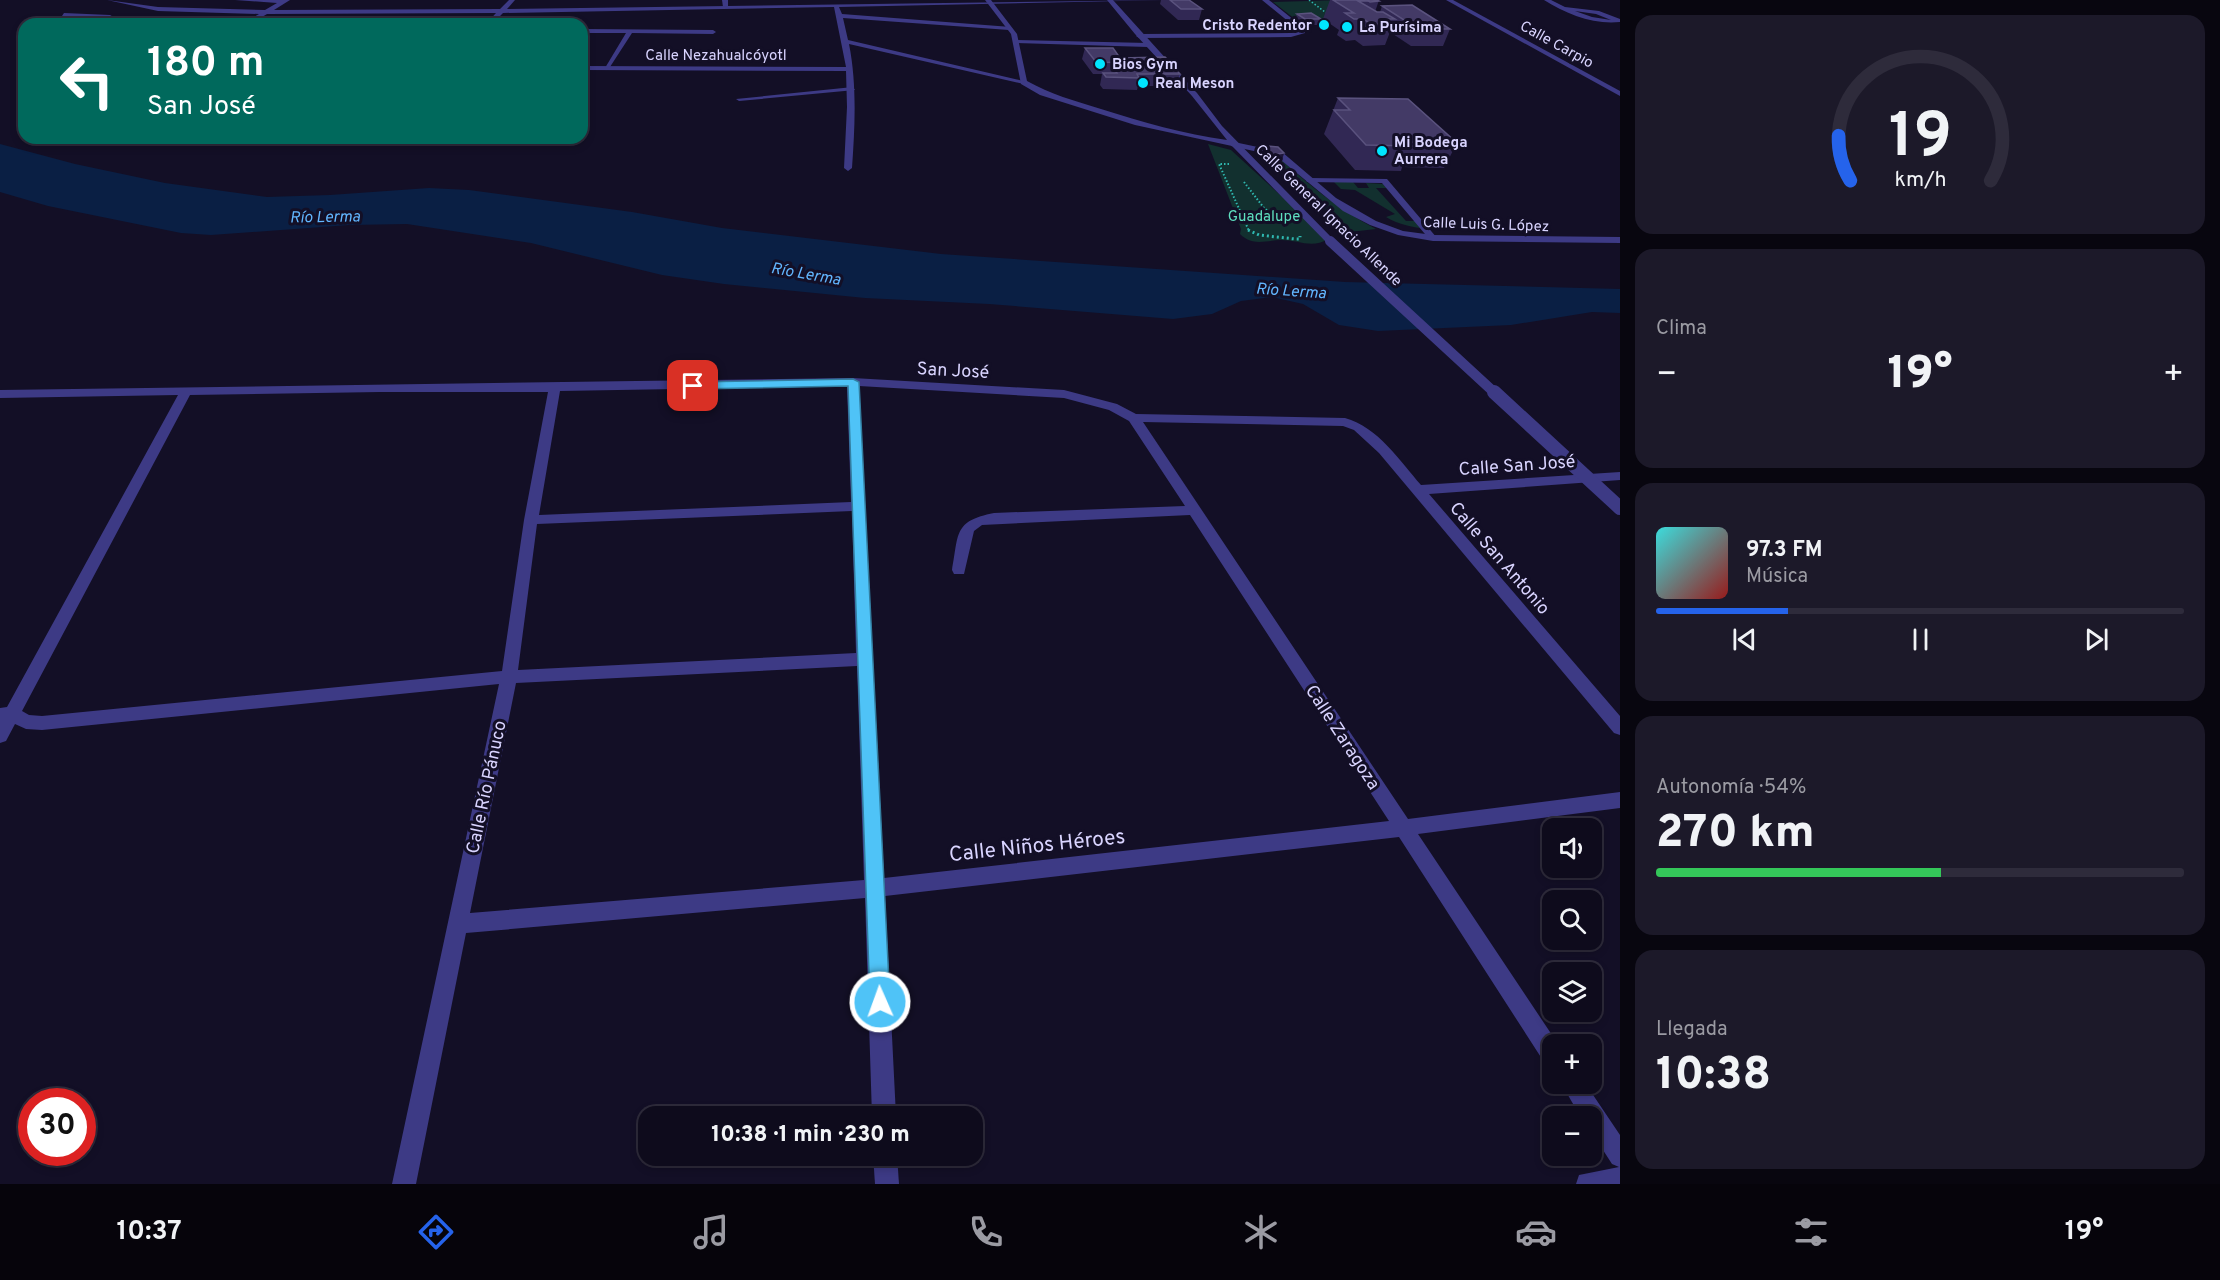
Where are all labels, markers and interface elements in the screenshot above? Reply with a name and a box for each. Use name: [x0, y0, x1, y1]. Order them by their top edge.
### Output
place label: Cristo Redentor: [1202, 17, 1313, 36]
street label: Calle Carpio: [1516, 17, 1596, 73]
marker: Cristo Redentor: [1317, 18, 1331, 32]
place label: La Purísima: [1359, 19, 1442, 38]
marker: La Purísima: [1340, 20, 1354, 34]
text: 180 m: [147, 38, 264, 91]
icon: left: [48, 42, 126, 120]
street label: Calle Nezahualcóyotl: [645, 47, 787, 66]
place label: Bios Gym: [1112, 56, 1178, 75]
marker: Bios Gym: [1093, 57, 1107, 71]
place label: Real Meson: [1155, 75, 1234, 94]
marker: Real Meson: [1136, 76, 1150, 90]
text: San José: [147, 90, 256, 124]
text: 19: [1888, 101, 1952, 180]
place label: Mi Bodega Aurrera: [1394, 134, 1467, 170]
street label: Calle General Ignacio Allende: [1251, 141, 1405, 291]
marker: Mi Bodega Aurrera: [1375, 144, 1389, 158]
text: km/h: [1894, 168, 1946, 195]
water label: Río Lerma: [290, 207, 361, 229]
park label: Guadalupe: [1228, 208, 1300, 227]
street label: Calle Luis G. López: [1422, 214, 1549, 237]
water label: Río Lerma: [769, 259, 843, 291]
water label: Río Lerma: [1255, 280, 1327, 304]
text: Clima: [1656, 316, 1707, 342]
text: 19°: [1887, 347, 1953, 404]
text: −: [1656, 355, 1677, 397]
text: +: [2163, 355, 2184, 397]
street label: San José: [916, 358, 990, 385]
pin: [667, 360, 718, 411]
icon: arrive: [676, 369, 709, 402]
street label: Calle San José: [1458, 451, 1576, 482]
street label: Calle San Antonio: [1444, 498, 1554, 620]
text: 97.3 FM: [1746, 537, 1823, 564]
text: Música: [1746, 564, 1808, 590]
icon: previous: [1728, 623, 1761, 656]
icon: pause: [1904, 623, 1937, 656]
icon: next: [2080, 623, 2113, 656]
street label: Calle Zaragoza: [1299, 681, 1384, 795]
street label: Calle Río Pánuco: [462, 719, 513, 856]
text: Autonomía · 54%: [1656, 775, 1806, 801]
text: 270 km: [1656, 806, 1815, 863]
map controls: [1542, 818, 1602, 1166]
button: sound: [1542, 818, 1602, 878]
street label: Calle Niños Héroes: [948, 824, 1127, 869]
button: search: [1542, 890, 1602, 950]
button: layers: [1542, 962, 1602, 1022]
position arrow: [848, 970, 912, 1034]
text: Llegada: [1656, 1017, 1728, 1043]
button: +: [1542, 1034, 1602, 1094]
text: 10:38: [1656, 1048, 1771, 1105]
speed limit sign: 30: [18, 1088, 96, 1166]
button: −: [1542, 1106, 1602, 1166]
text: 10:38 · 1 min · 230 m: [711, 1122, 910, 1149]
icon: directions: [415, 1211, 457, 1253]
icon: music: [690, 1211, 732, 1253]
icon: phone: [965, 1211, 1007, 1253]
icon: climate: [1240, 1211, 1282, 1253]
icon: car: [1515, 1211, 1557, 1253]
icon: filters: [1790, 1211, 1832, 1253]
text: 10:37: [117, 1215, 182, 1249]
text: 19°: [2065, 1215, 2103, 1249]

